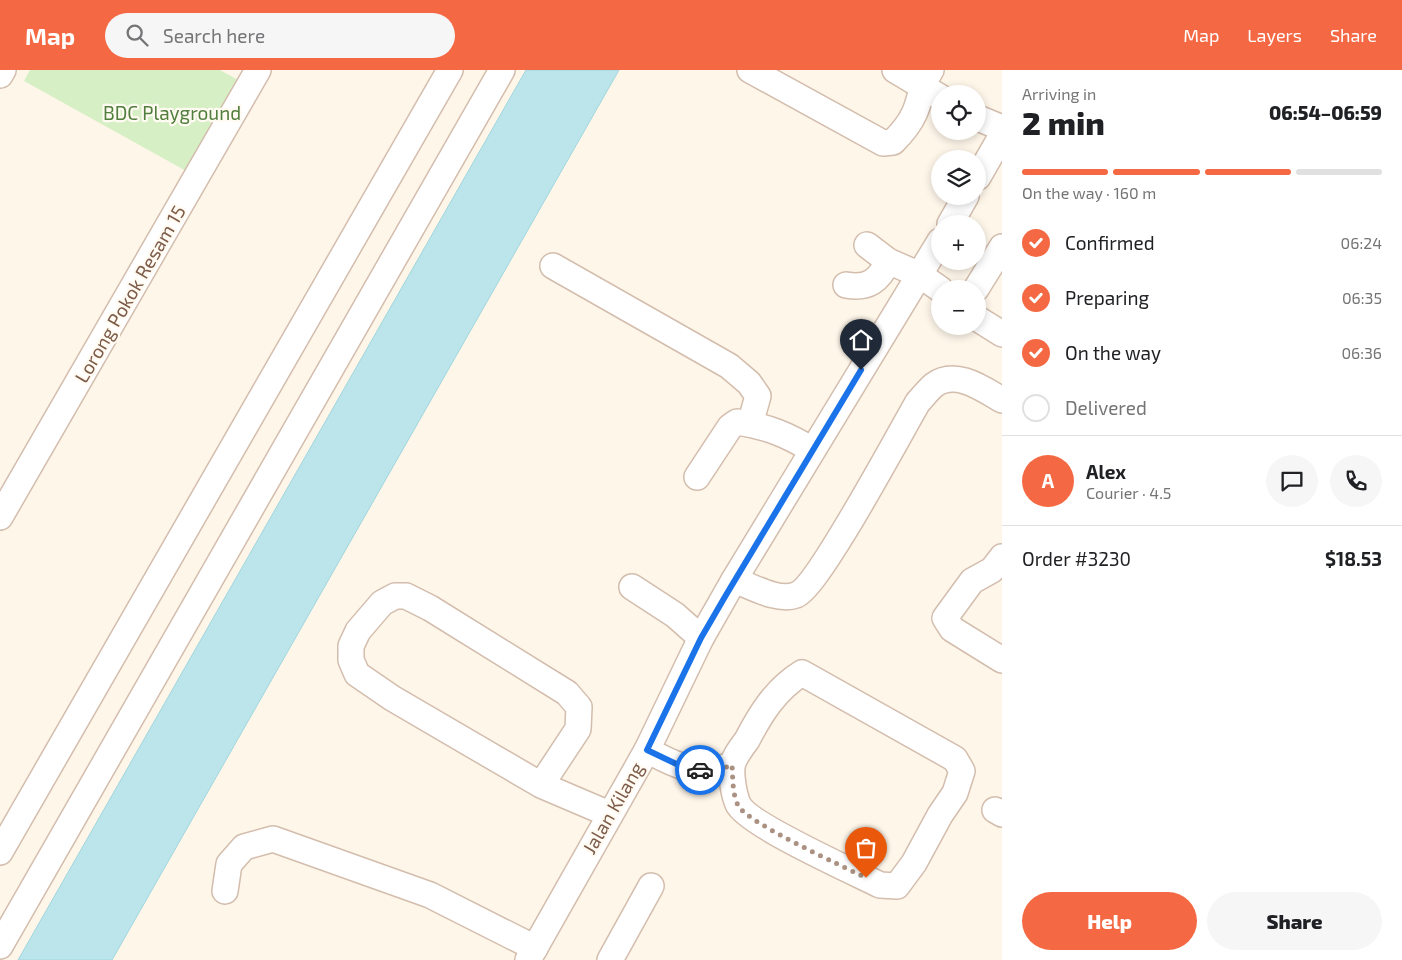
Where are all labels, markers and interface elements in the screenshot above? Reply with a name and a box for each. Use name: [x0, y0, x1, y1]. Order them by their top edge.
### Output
search box: [105, 13, 455, 58]
text: Map: [25, 21, 75, 50]
icon: search: [123, 21, 151, 49]
text: Search here: [163, 24, 265, 47]
text: Map: [1183, 24, 1219, 46]
text: Layers: [1247, 24, 1302, 46]
text: Share: [1330, 24, 1377, 46]
text: Arriving in: [1022, 84, 1096, 103]
map controls: [931, 85, 986, 335]
button: locate: [931, 85, 986, 140]
park label: BDC Playground: [103, 101, 241, 124]
text: 06:54–06:59: [1269, 101, 1382, 124]
text: 2 min: [1022, 103, 1105, 141]
button: layers: [931, 150, 986, 205]
text: On the way · 160 m: [1022, 183, 1156, 202]
street label: Lorong Pokok Resam 15: [69, 201, 190, 387]
button: +: [931, 215, 986, 270]
icon: check: [1022, 229, 1050, 257]
text: Confirmed: [1065, 231, 1155, 254]
text: 06:24: [1341, 233, 1382, 252]
button: −: [931, 280, 986, 335]
icon: check: [1022, 284, 1050, 312]
text: Preparing: [1065, 286, 1149, 309]
text: 06:35: [1342, 288, 1382, 307]
pin: [840, 319, 882, 370]
icon: home: [847, 326, 875, 354]
icon: check: [1022, 339, 1050, 367]
text: On the way: [1065, 341, 1161, 364]
text: 06:36: [1341, 343, 1382, 362]
text: Delivered: [1065, 396, 1147, 419]
button: chat: [1266, 455, 1318, 507]
button: phone: [1330, 455, 1382, 507]
text: Alex: [1086, 460, 1126, 483]
text: A: [1042, 469, 1054, 492]
text: Courier · 4.5: [1086, 483, 1171, 502]
text: Order #3230: [1022, 547, 1131, 570]
text: $18.53: [1325, 547, 1382, 570]
courier: [675, 745, 725, 795]
icon: car: [686, 756, 714, 784]
street label: Jalan Kilang: [577, 758, 648, 858]
pin: [845, 827, 887, 878]
icon: bag: [852, 834, 880, 862]
button: Help: [1022, 892, 1197, 950]
button: Share: [1207, 892, 1382, 950]

